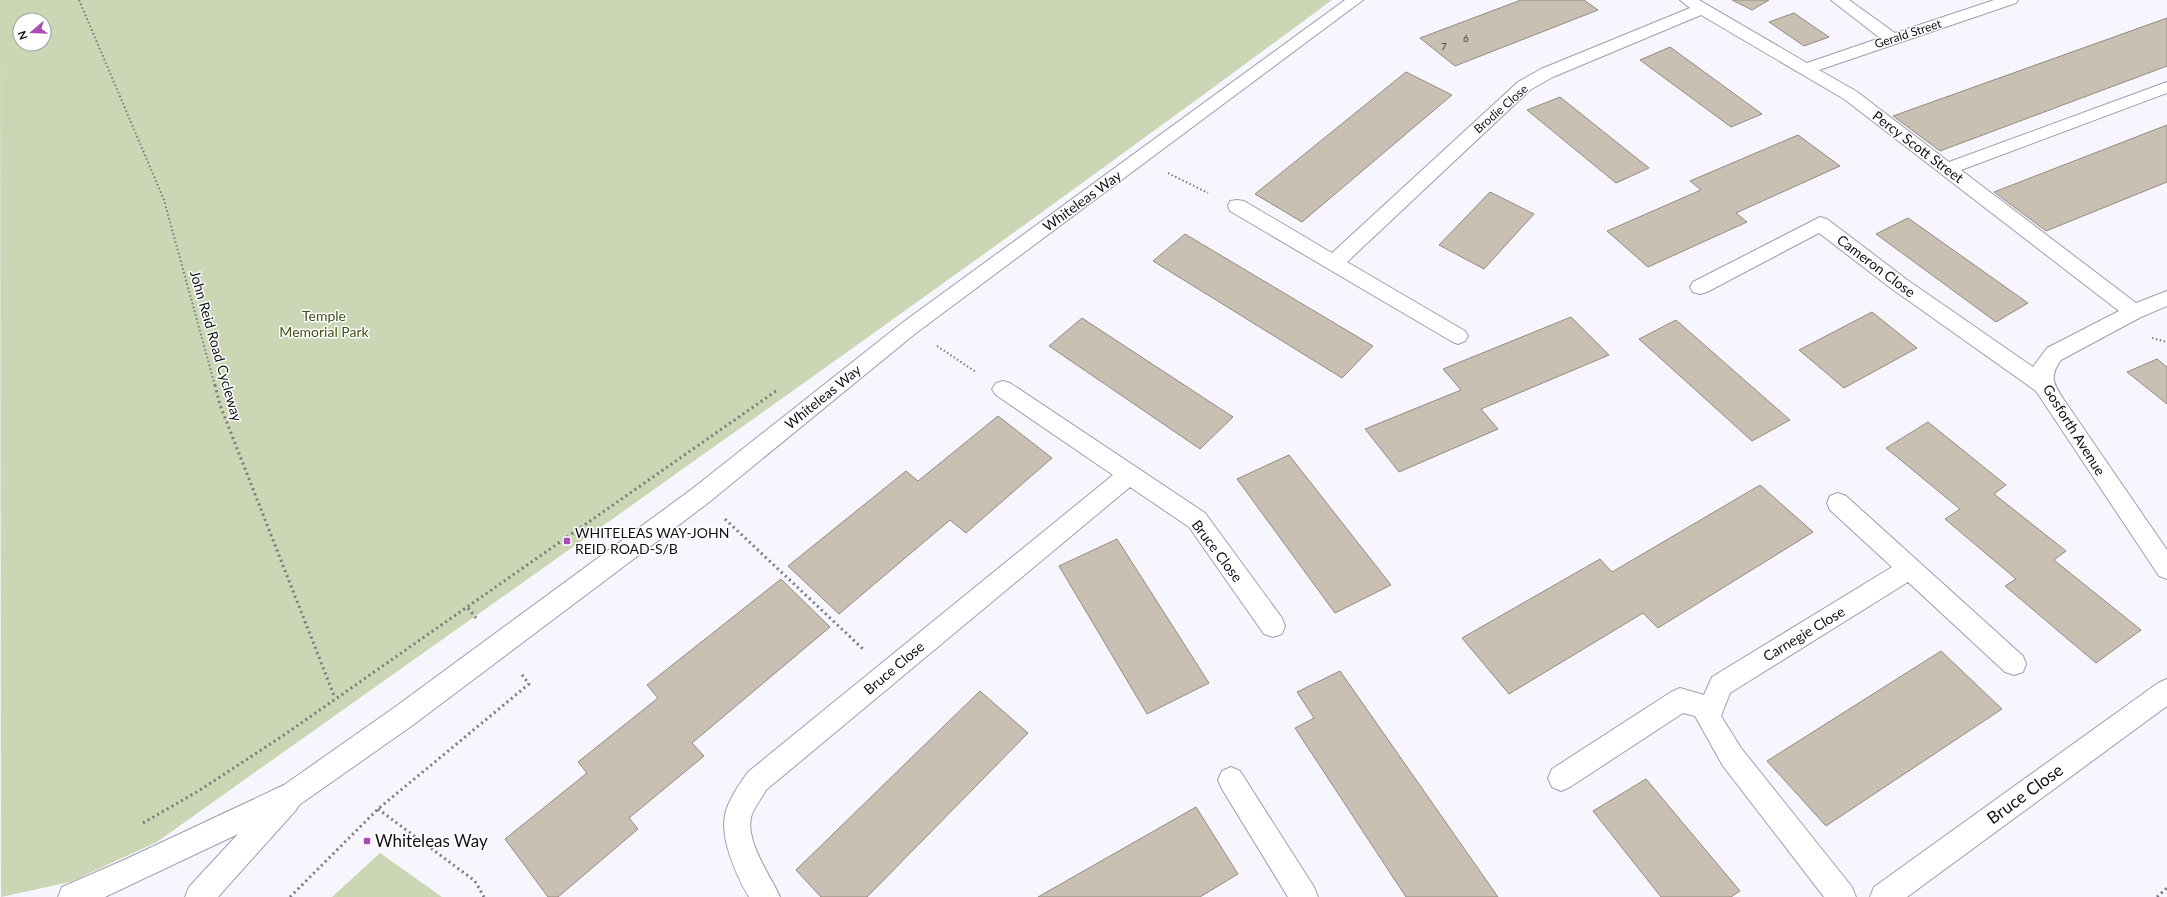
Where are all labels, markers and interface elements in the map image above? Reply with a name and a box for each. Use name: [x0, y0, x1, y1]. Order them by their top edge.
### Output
north arrow: [12, 12, 52, 52]
street label: Gerald Street: [1872, 15, 1944, 51]
text: N: [15, 29, 30, 42]
house number: 6: [1463, 32, 1469, 44]
house number: 7: [1441, 40, 1447, 52]
street label: Brodie Close: [1471, 81, 1531, 136]
street label: Percy Scott Street: [1870, 107, 1967, 186]
street label: Whiteleas Way: [1039, 166, 1125, 235]
street label: Cameron Close: [1834, 231, 1919, 301]
street label: John Reid Road Cycleway: [187, 268, 246, 424]
park label: Temple Memorial Park: [279, 307, 370, 340]
street label: Whiteleas Way: [781, 360, 865, 432]
street label: Gosforth Avenue: [2040, 381, 2109, 478]
street label: Bruce Close: [1189, 516, 1246, 585]
place label: WHITELEAS WAY-JOHN REID ROAD-S/B: [575, 524, 729, 557]
marker: WHITELEAS WAY-JOHN REID ROAD-S/B: [562, 536, 572, 546]
street label: Carnegie Close: [1760, 603, 1848, 665]
street label: Bruce Close: [860, 638, 927, 698]
street label: Bruce Close: [1982, 759, 2067, 828]
place label: Whiteleas Way: [375, 830, 488, 851]
marker: Whiteleas Way: [362, 836, 372, 846]

